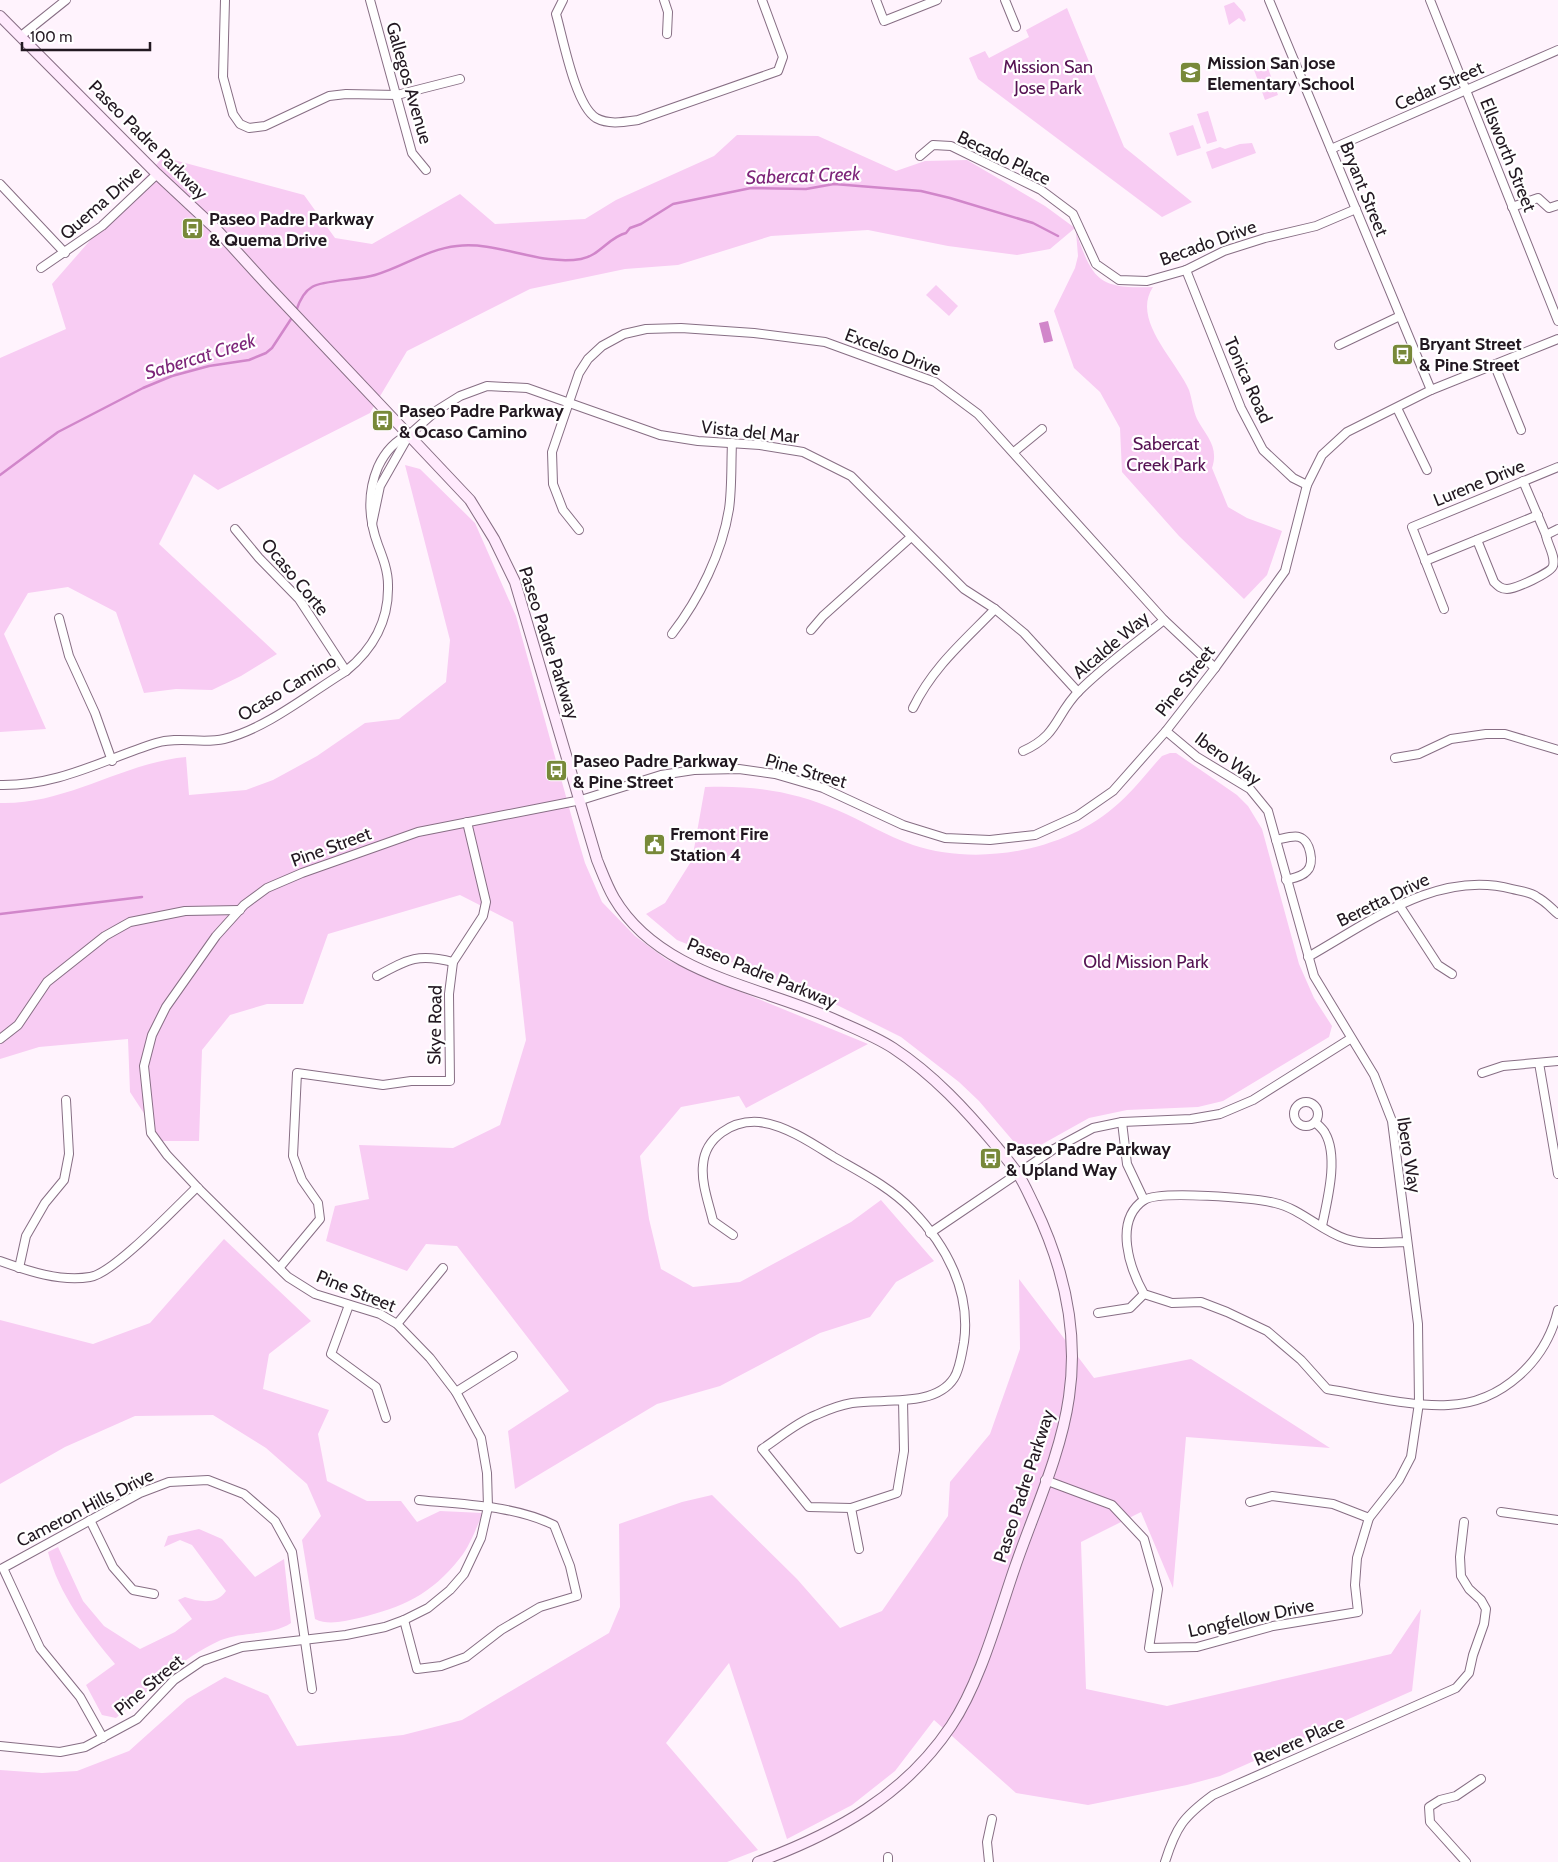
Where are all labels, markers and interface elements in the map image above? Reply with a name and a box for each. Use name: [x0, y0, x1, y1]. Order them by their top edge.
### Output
street label: Gallegos Avenue: [381, 19, 437, 147]
scale bar: [22, 20, 150, 52]
text: 100 m: [30, 28, 72, 46]
place label: Mission San Jose Elementary School: [1207, 52, 1355, 95]
park label: Mission San Jose Park: [1003, 56, 1093, 99]
street label: Cedar Street: [1391, 57, 1487, 115]
school or university icon: Mission San Jose Elementary School: [1179, 61, 1203, 85]
street label: Paseo Padre Parkway: [84, 76, 212, 204]
street label: Ellsworth Street: [1475, 95, 1541, 215]
street label: Becado Place: [954, 126, 1054, 190]
street label: Bryant Street: [1335, 138, 1393, 240]
street label: Quema Drive: [56, 161, 146, 245]
water label: Sabercat Creek: [745, 162, 861, 189]
place label: Paseo Padre Parkway & Quema Drive: [209, 208, 374, 251]
street label: Becado Drive: [1157, 215, 1259, 271]
bus stop icon: Paseo Padre Parkway & Quema Drive: [181, 217, 205, 241]
street label: Excelso Drive: [842, 324, 944, 380]
water label: Sabercat Creek: [142, 329, 259, 384]
place label: Bryant Street & Pine Street: [1419, 333, 1522, 376]
street label: Tonica Road: [1219, 334, 1277, 426]
bus stop icon: Bryant Street & Pine Street: [1391, 342, 1415, 366]
place label: Paseo Padre Parkway & Ocaso Camino: [399, 400, 564, 443]
bus stop icon: Paseo Padre Parkway & Ocaso Camino: [371, 409, 395, 433]
street label: Vista del Mar: [700, 416, 800, 448]
park label: Sabercat Creek Park: [1126, 433, 1207, 476]
street label: Lurene Drive: [1430, 455, 1528, 511]
street label: Ocaso Corte: [256, 534, 334, 620]
street label: Paseo Padre Parkway: [514, 564, 584, 722]
street label: Alcalde Way: [1068, 607, 1154, 683]
street label: Pine Street: [1151, 641, 1219, 721]
street label: Ocaso Camino: [234, 650, 340, 726]
street label: Ibero Way: [1191, 728, 1265, 790]
street label: Pine Street: [763, 749, 849, 793]
place label: Paseo Padre Parkway & Pine Street: [573, 750, 738, 793]
bus stop icon: Paseo Padre Parkway & Pine Street: [545, 759, 569, 783]
street label: Pine Street: [288, 822, 374, 872]
place label: Fremont Fire Station 4: [670, 823, 769, 866]
public building icon: Fremont Fire Station 4: [642, 832, 666, 856]
street label: Beretta Drive: [1333, 868, 1433, 932]
street label: Paseo Padre Parkway: [684, 933, 840, 1013]
park label: Old Mission Park: [1083, 951, 1210, 973]
street label: Skye Road: [423, 985, 447, 1065]
street label: Ibero Way: [1392, 1115, 1426, 1195]
place label: Paseo Padre Parkway & Upland Way: [1006, 1138, 1171, 1181]
bus stop icon: Paseo Padre Parkway & Upland Way: [978, 1147, 1002, 1171]
street label: Pine Street: [313, 1265, 399, 1317]
street label: Paseo Padre Parkway: [989, 1407, 1059, 1565]
street label: Cameron Hills Drive: [13, 1464, 157, 1552]
street label: Longfellow Drive: [1186, 1594, 1316, 1642]
street label: Pine Street: [110, 1650, 188, 1720]
street label: Revere Place: [1250, 1711, 1348, 1771]

